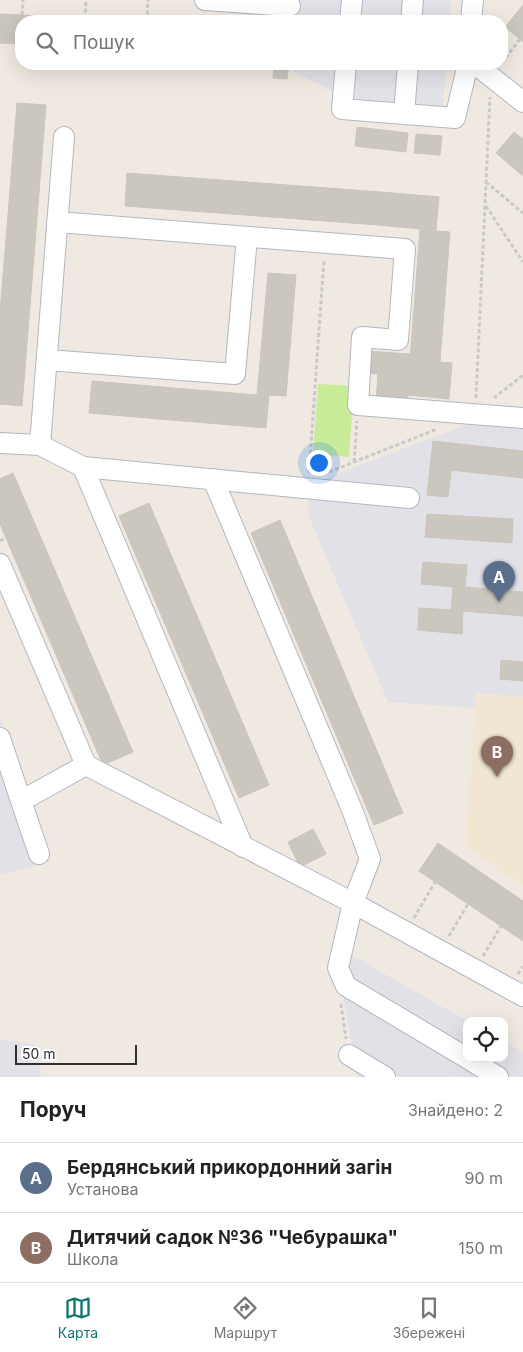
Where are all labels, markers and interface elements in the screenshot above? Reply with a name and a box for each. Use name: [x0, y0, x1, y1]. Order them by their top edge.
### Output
search box: [15, 15, 508, 70]
icon: search: [33, 29, 61, 57]
text: Пошук: [73, 31, 135, 54]
your location: [306, 450, 332, 476]
pin: A: [483, 561, 515, 602]
pin: B: [481, 736, 513, 777]
map controls: [463, 1017, 508, 1062]
button: locate: [463, 1017, 508, 1062]
scale bar: [15, 1042, 138, 1065]
text: 50 m: [22, 1045, 56, 1062]
text: Поруч: [20, 1097, 87, 1122]
text: Знайдено: 2: [408, 1100, 503, 1120]
text: Бердянський прикордонний загін: [67, 1156, 392, 1179]
text: A: [30, 1168, 42, 1188]
text: 90 m: [464, 1168, 503, 1188]
text: Установа: [67, 1179, 138, 1199]
text: Дитячий садок №36 "Чебурашка": [67, 1226, 398, 1249]
text: B: [31, 1238, 41, 1258]
text: 150 m: [458, 1238, 503, 1258]
text: Школа: [67, 1249, 118, 1269]
tab: Карта: [58, 1294, 98, 1341]
tab: Маршрут: [214, 1294, 277, 1341]
tab: Збережені: [393, 1294, 465, 1341]

